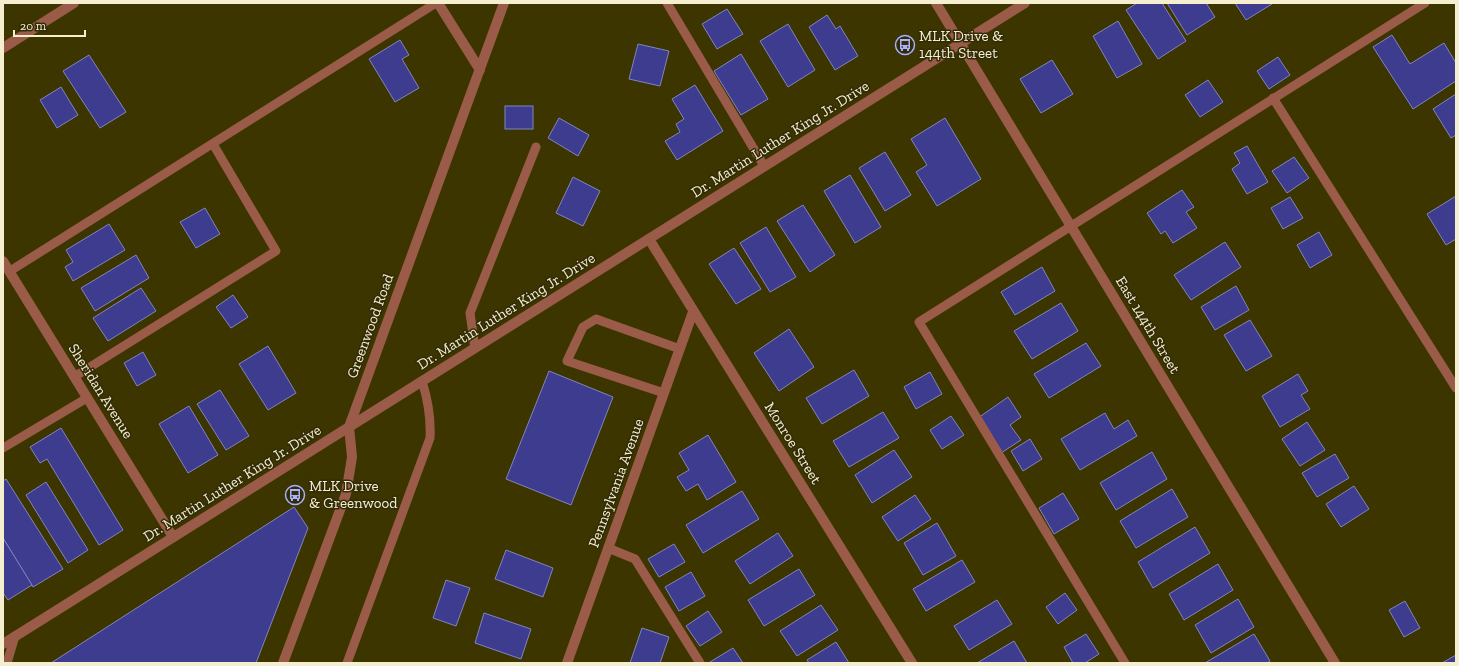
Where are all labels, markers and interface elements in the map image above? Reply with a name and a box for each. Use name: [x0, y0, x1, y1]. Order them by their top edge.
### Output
scale bar: [14, 12, 85, 38]
text: 20 m: [20, 19, 47, 33]
place label: MLK Drive & 144th Street: [919, 27, 1003, 62]
bus stop icon: MLK Drive & 144th Street: [894, 34, 916, 56]
street label: Dr. Martin Luther King Jr. Drive: [688, 77, 872, 201]
street label: Dr. Martin Luther King Jr. Drive: [414, 249, 598, 373]
street label: Greenwood Road: [343, 271, 397, 381]
street label: East 144th Street: [1112, 273, 1184, 377]
street label: Sheridan Avenue: [65, 340, 137, 442]
street label: Monroe Street: [761, 399, 826, 488]
street label: Pennsylvania Avenue: [584, 416, 648, 550]
street label: Dr. Martin Luther King Jr. Drive: [140, 421, 324, 545]
place label: MLK Drive & Greenwood: [309, 477, 398, 512]
bus stop icon: MLK Drive & Greenwood: [284, 484, 306, 506]

